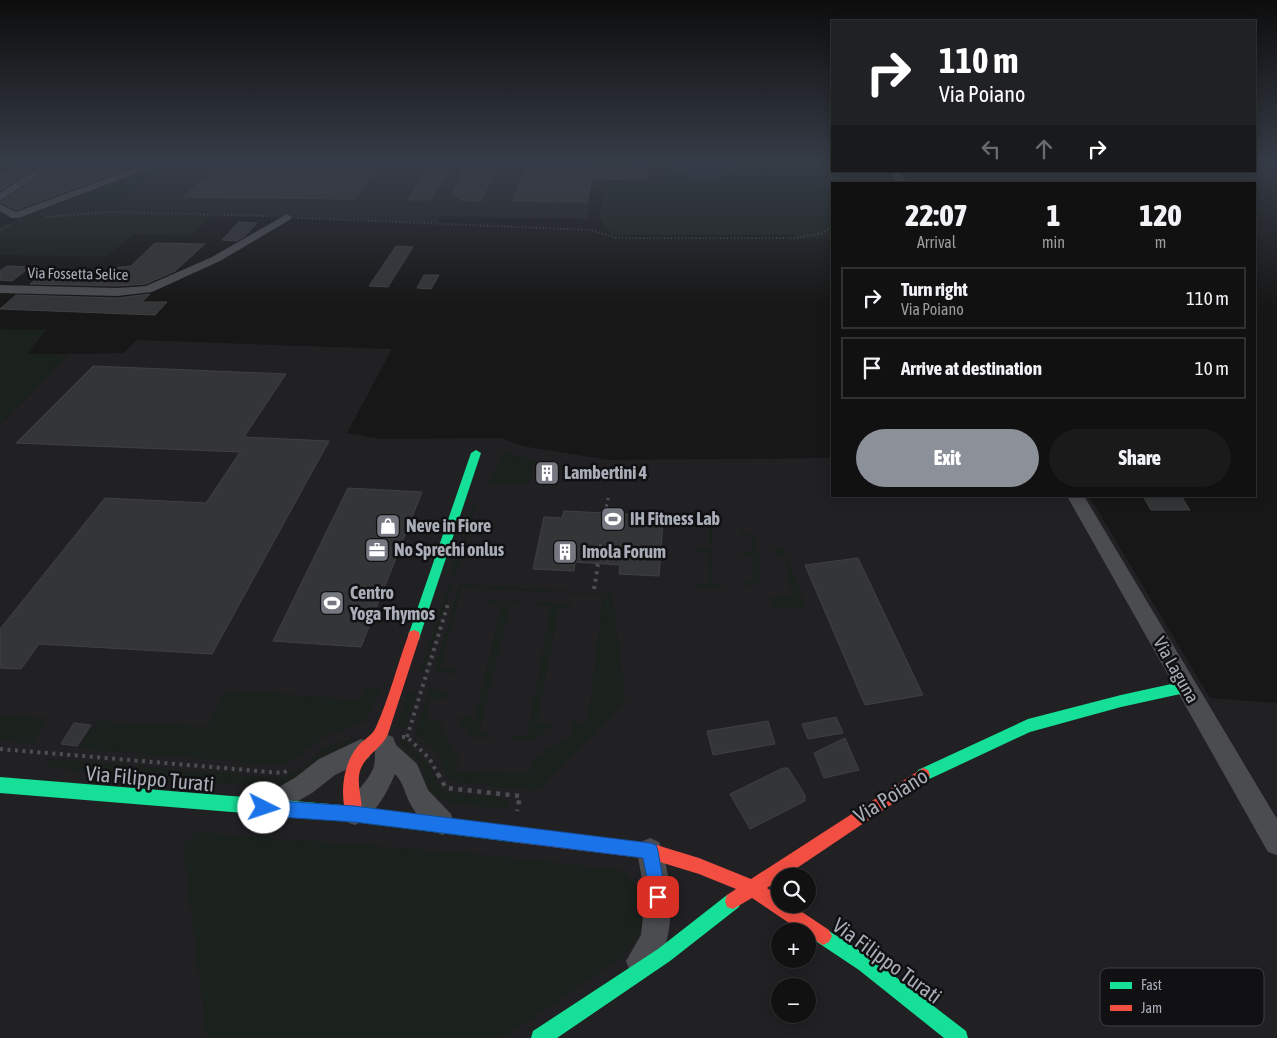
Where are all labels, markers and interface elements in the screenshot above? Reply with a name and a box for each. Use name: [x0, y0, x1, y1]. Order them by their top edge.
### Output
icon: right: [856, 40, 921, 105]
text: 110 m: [939, 40, 1018, 80]
text: Via Poiano: [939, 81, 1025, 107]
icon: left: [977, 135, 1005, 163]
icon: ahead: [1030, 135, 1058, 163]
icon: right: [1083, 135, 1111, 163]
text: 22:07: [905, 198, 968, 232]
text: 1: [1046, 198, 1061, 232]
text: 120: [1139, 198, 1182, 232]
text: Arrival: [917, 233, 956, 251]
text: min: [1042, 233, 1065, 251]
text: m: [1155, 233, 1166, 251]
street label: Via Fossetta Selice: [28, 264, 129, 283]
text: Turn right: [901, 278, 968, 300]
icon: right: [858, 284, 886, 312]
text: 110 m: [1186, 287, 1229, 309]
text: Via Poiano: [901, 300, 964, 318]
icon: arrive: [858, 354, 886, 382]
text: Arrive at destination: [901, 357, 1042, 379]
text: 10 m: [1195, 357, 1229, 379]
button: Exit: [856, 429, 1039, 487]
button: Share: [1049, 429, 1231, 487]
building icon: Lambertini 4: [534, 460, 560, 486]
place label: Lambertini 4: [564, 462, 647, 483]
sports icon: IH Fitness Lab: [600, 506, 626, 532]
place label: IH Fitness Lab: [630, 508, 720, 529]
shop icon: Neve in Fiore: [375, 513, 401, 539]
place label: Neve in Fiore: [406, 515, 491, 536]
office icon: No Sprechi onlus: [364, 537, 390, 563]
place label: No Sprechi onlus: [394, 539, 505, 560]
building icon: Imola Forum: [552, 539, 578, 565]
place label: Imola Forum: [582, 541, 666, 562]
place label: Centro Yoga Thymos: [349, 582, 436, 624]
sports icon: Centro Yoga Thymos: [319, 590, 345, 616]
street label: Via Laguna: [1149, 633, 1204, 706]
street label: Via Filippo Turati: [85, 760, 215, 796]
street label: Via Poiano: [849, 763, 932, 827]
position arrow: [237, 781, 289, 833]
map controls: [771, 868, 816, 1023]
button: search: [771, 868, 816, 913]
pin: [637, 876, 679, 918]
icon: arrive: [644, 883, 672, 911]
street label: Via Filippo Turati: [828, 913, 947, 1008]
button: +: [771, 923, 816, 968]
legend: [1100, 968, 1264, 1026]
text: Fast: [1141, 977, 1162, 993]
button: −: [771, 978, 816, 1023]
text: Jam: [1141, 1000, 1162, 1016]

